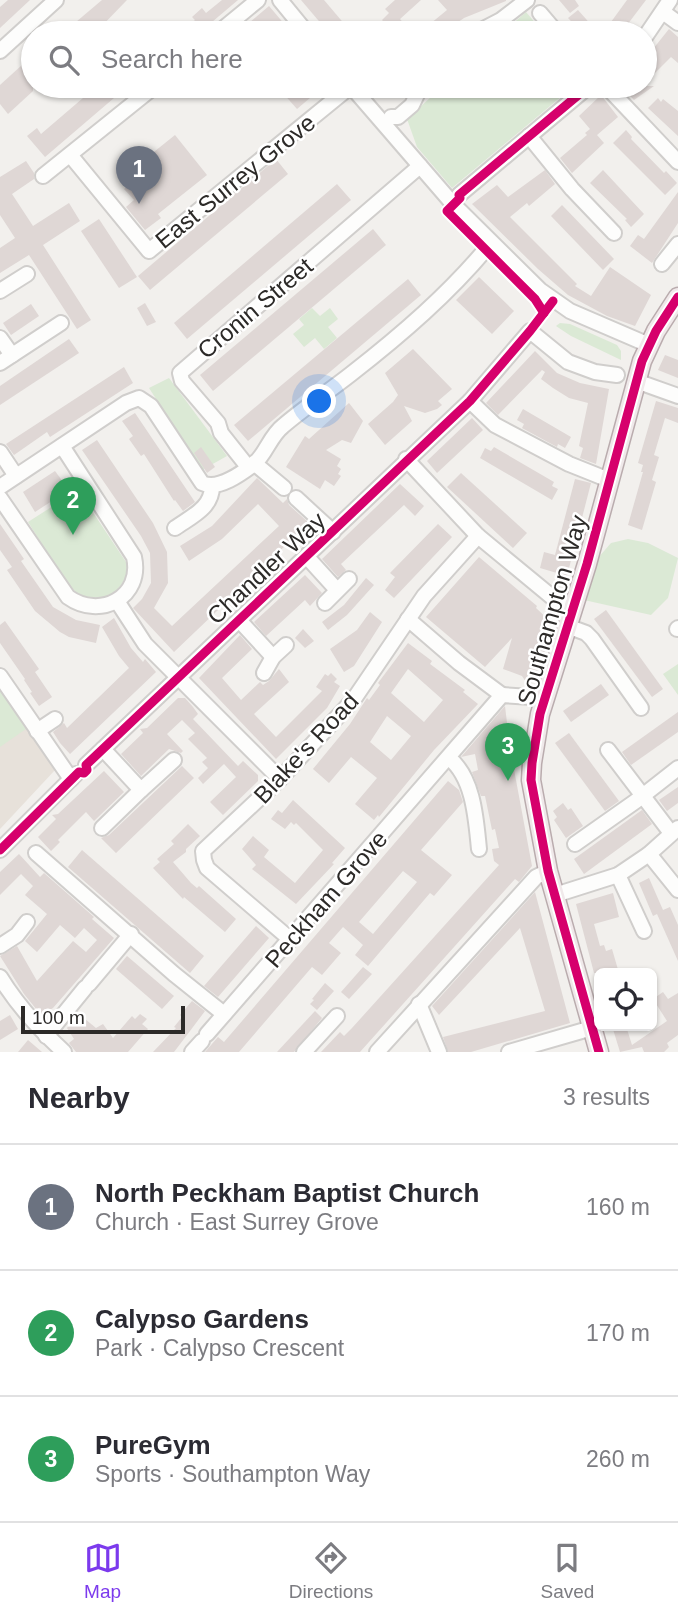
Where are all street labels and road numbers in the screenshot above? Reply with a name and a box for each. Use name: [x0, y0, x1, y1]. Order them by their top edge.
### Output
street label: East Surrey Grove: [150, 108, 320, 254]
street label: Cronin Street: [192, 252, 318, 364]
street label: Chandler Way: [202, 507, 330, 629]
street label: Southampton Way: [512, 512, 592, 708]
street label: Blake's Road: [248, 687, 364, 809]
street label: Peckham Grove: [259, 825, 393, 973]

